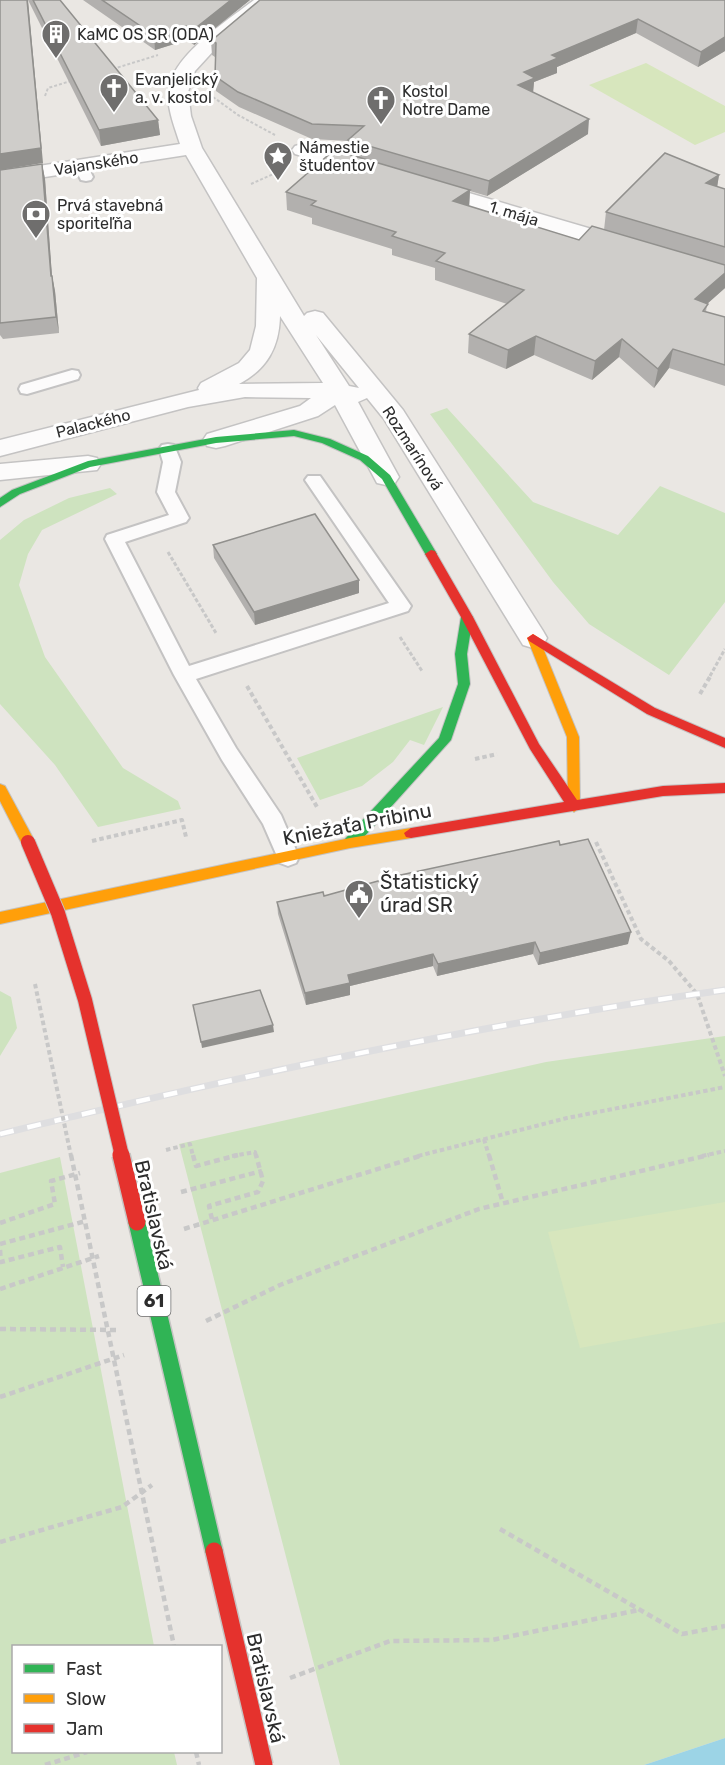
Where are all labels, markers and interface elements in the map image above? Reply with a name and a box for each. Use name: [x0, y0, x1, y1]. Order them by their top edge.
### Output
building icon: KaMC OS SR (ODA): [40, 18, 72, 60]
place label: KaMC OS SR (ODA): [77, 25, 214, 44]
place label: Evanjelický a. v. kostol: [135, 70, 218, 107]
church icon: Evanjelický a. v. kostol: [98, 72, 130, 114]
place label: Kostol Notre Dame: [402, 82, 490, 119]
church icon: Kostol Notre Dame: [365, 84, 397, 126]
place label: Námestie študentov: [299, 138, 375, 175]
place icon: Námestie študentov: [262, 140, 294, 182]
street label: Vajanského: [53, 147, 140, 180]
place label: Prvá stavebná sporiteľňa: [57, 196, 163, 233]
street label: 1. mája: [487, 197, 541, 230]
bank icon: Prvá stavebná sporiteľňa: [20, 198, 52, 240]
street label: Rozmarínová: [378, 403, 447, 494]
street label: Palackého: [54, 405, 132, 442]
street label: Kniežaťa Pribinu: [281, 798, 433, 850]
place label: Štatistický úrad SR: [380, 870, 479, 917]
public building icon: Štatistický úrad SR: [343, 878, 375, 920]
street label: Bratislavská: [130, 1158, 178, 1272]
road number: 61: [138, 1286, 170, 1316]
street label: Bratislavská: [242, 1631, 290, 1745]
legend: [12, 1645, 222, 1753]
text: Fast: [66, 1658, 102, 1680]
text: Slow: [66, 1688, 106, 1710]
text: Jam: [66, 1718, 103, 1740]

